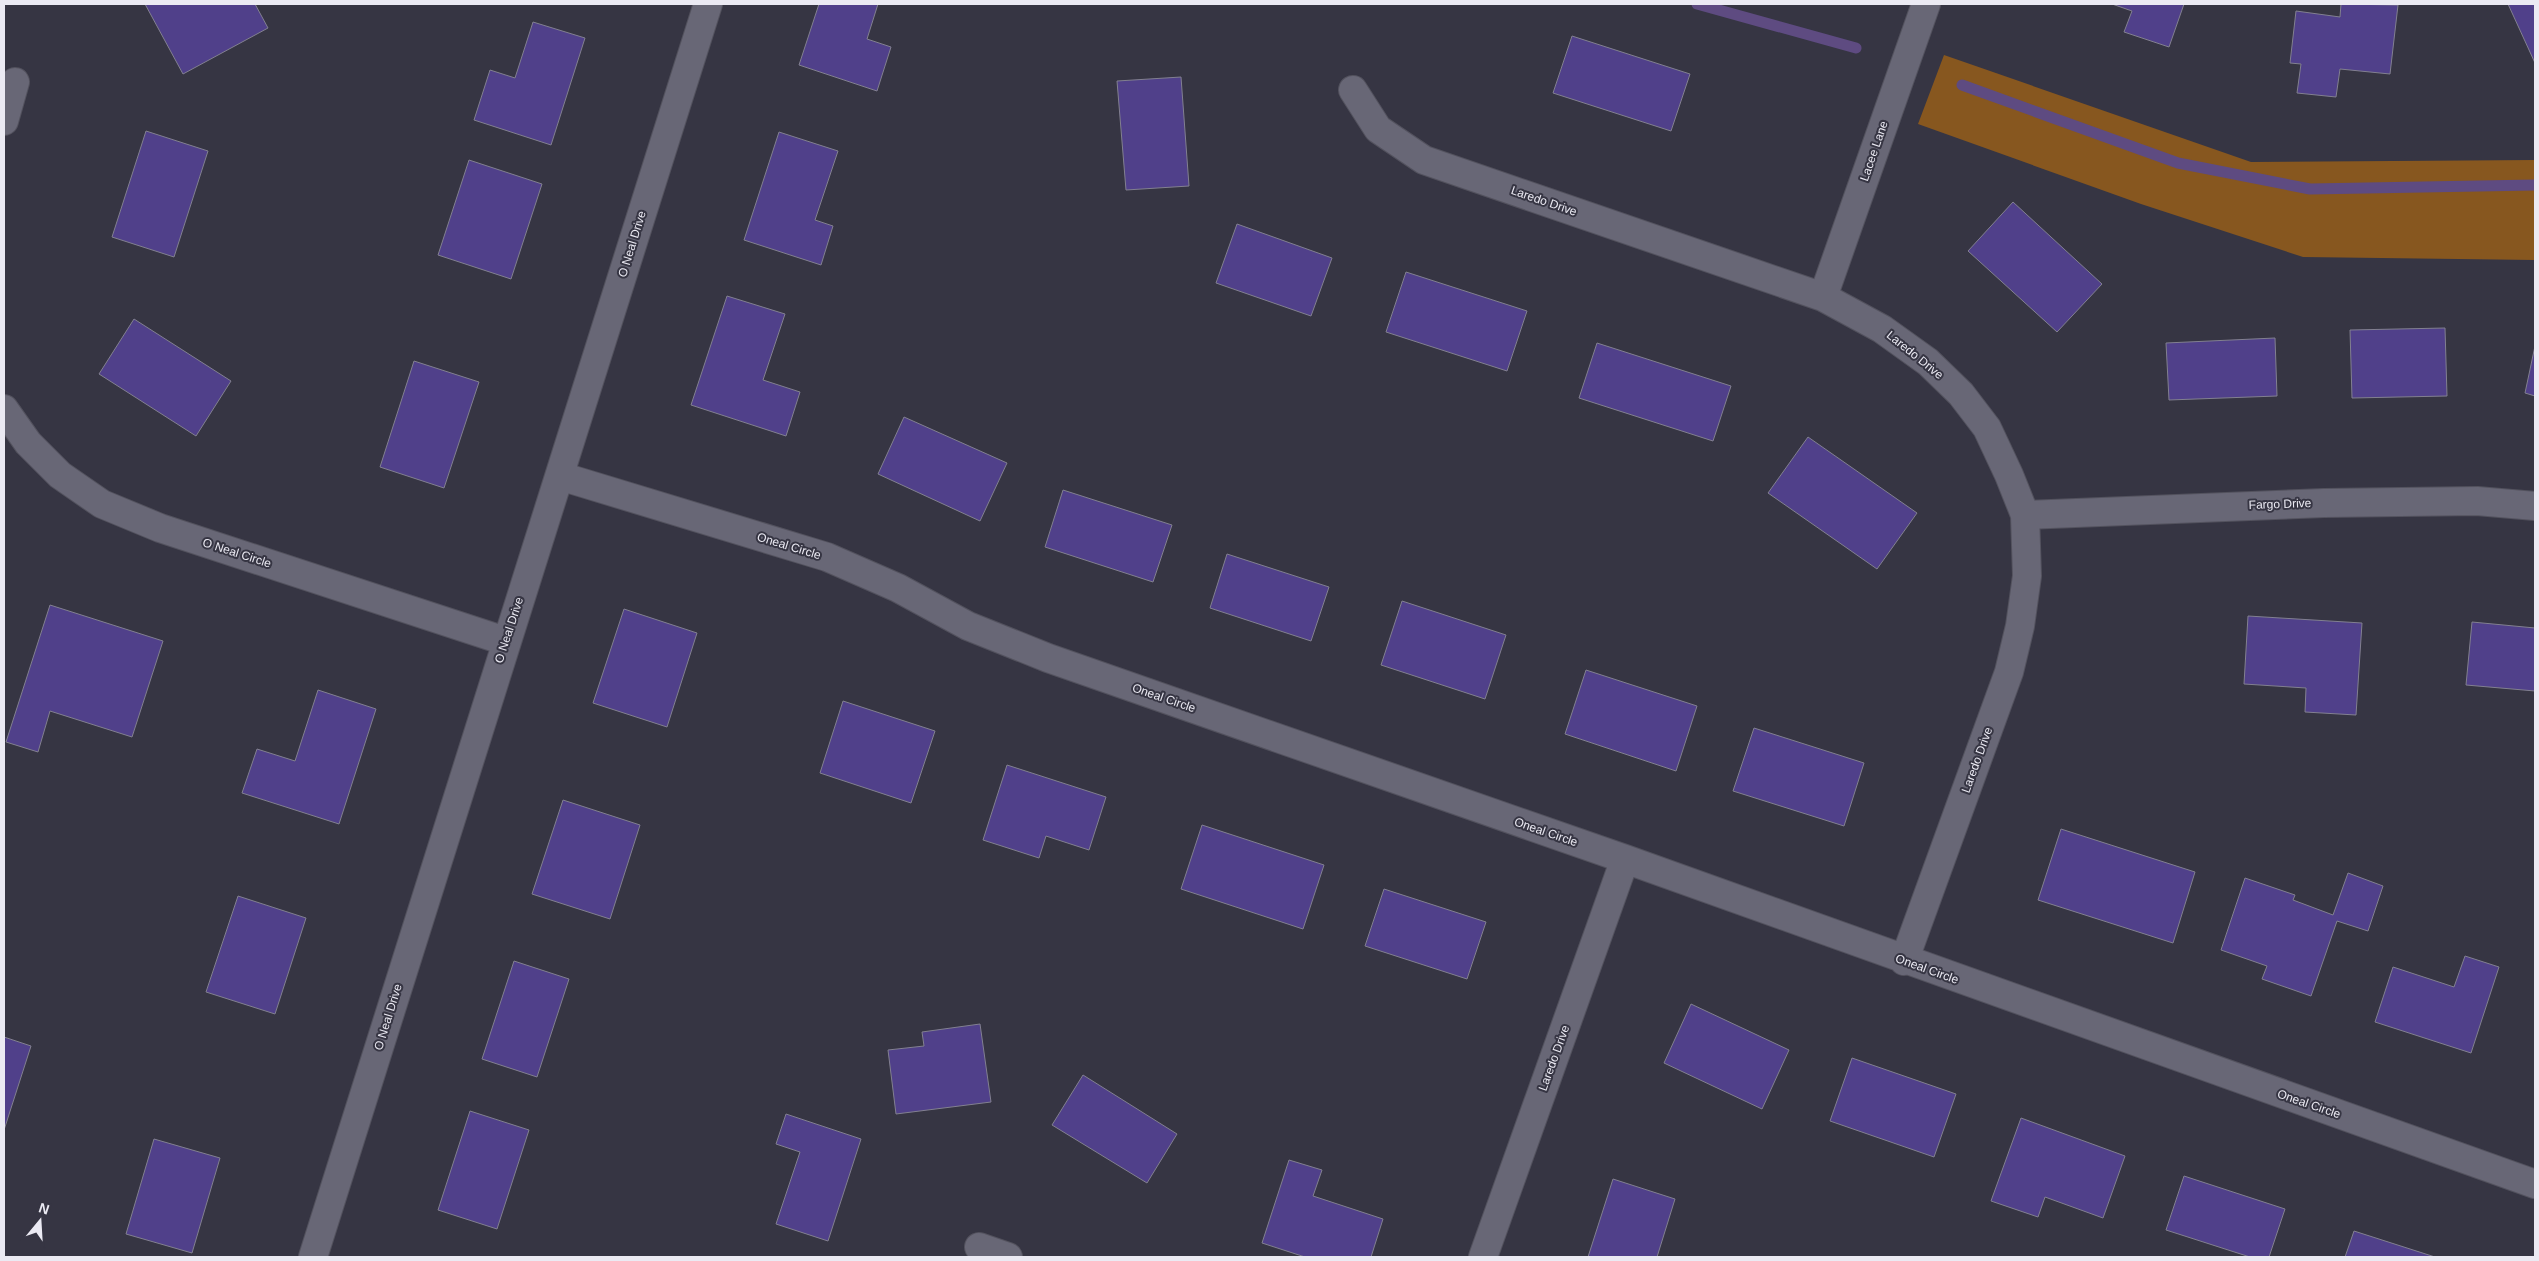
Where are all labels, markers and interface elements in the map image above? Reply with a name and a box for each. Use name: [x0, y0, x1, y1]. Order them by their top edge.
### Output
street label: Lacee Lane: [1857, 119, 1891, 183]
street label: Laredo Drive: [1509, 183, 1579, 219]
street label: O Neal Drive: [615, 209, 649, 279]
street label: Laredo Drive: [1884, 328, 1946, 382]
street label: Fargo Drive: [2248, 496, 2312, 512]
street label: Oneal Circle: [755, 530, 823, 562]
street label: O Neal Circle: [201, 535, 273, 571]
street label: O Neal Drive: [492, 595, 526, 665]
street label: Oneal Circle: [1131, 681, 1198, 715]
street label: Laredo Drive: [1959, 725, 1995, 795]
street label: Oneal Circle: [1513, 815, 1580, 849]
street label: Oneal Circle: [1894, 951, 1961, 987]
street label: O Neal Drive: [371, 982, 405, 1052]
street label: Laredo Drive: [1536, 1023, 1572, 1093]
street label: Oneal Circle: [2276, 1087, 2343, 1121]
north arrow: [15, 1196, 65, 1246]
text: N: [37, 1199, 51, 1218]

